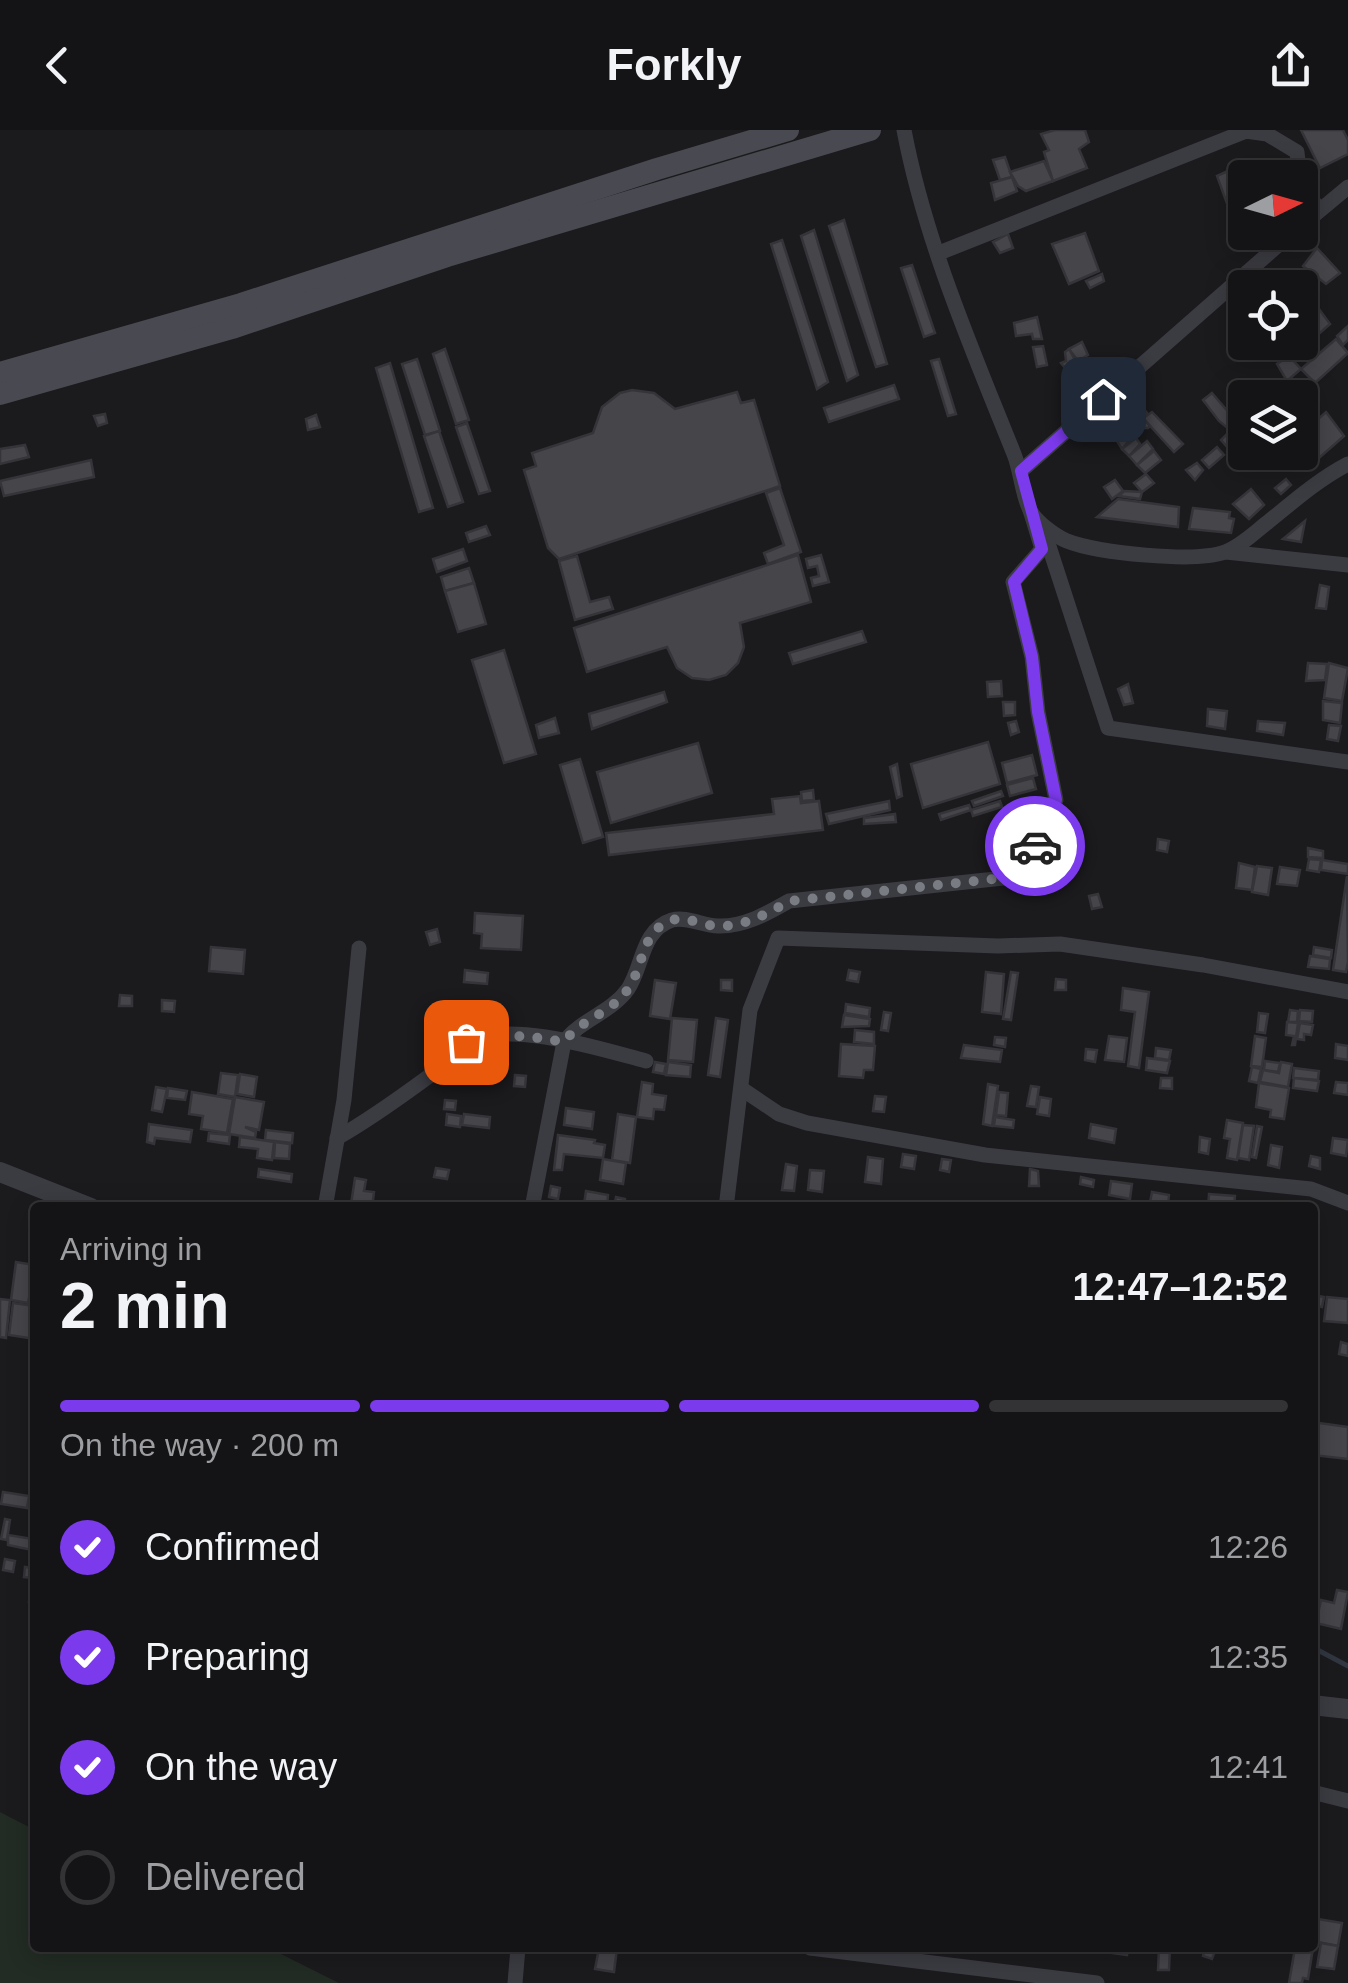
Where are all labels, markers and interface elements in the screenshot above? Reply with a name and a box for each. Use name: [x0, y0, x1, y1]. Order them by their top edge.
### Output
icon: back: [30, 38, 85, 93]
icon: share: [1263, 38, 1318, 93]
text: Forkly: [606, 39, 742, 90]
north arrow: [1228, 160, 1318, 250]
map controls: [1228, 160, 1318, 470]
button: locate: [1228, 270, 1318, 360]
pin: [1061, 357, 1146, 442]
icon: home: [1076, 372, 1131, 427]
button: layers: [1228, 380, 1318, 470]
courier: [985, 796, 1085, 896]
icon: car: [1008, 819, 1063, 874]
pin: [424, 1000, 509, 1085]
icon: bag: [439, 1015, 494, 1070]
text: Arriving in: [60, 1231, 202, 1267]
text: 12:47–12:52: [1072, 1266, 1288, 1308]
text: 2 min: [60, 1269, 230, 1342]
text: On the way · 200 m: [60, 1427, 339, 1463]
icon: check: [60, 1520, 115, 1575]
text: Confirmed: [145, 1526, 320, 1568]
text: 12:26: [1208, 1529, 1288, 1565]
icon: check: [60, 1630, 115, 1685]
text: Preparing: [145, 1636, 310, 1678]
text: 12:35: [1208, 1639, 1288, 1675]
icon: check: [60, 1740, 115, 1795]
text: On the way: [145, 1746, 337, 1788]
text: 12:41: [1208, 1749, 1288, 1785]
text: Delivered: [145, 1856, 306, 1898]

